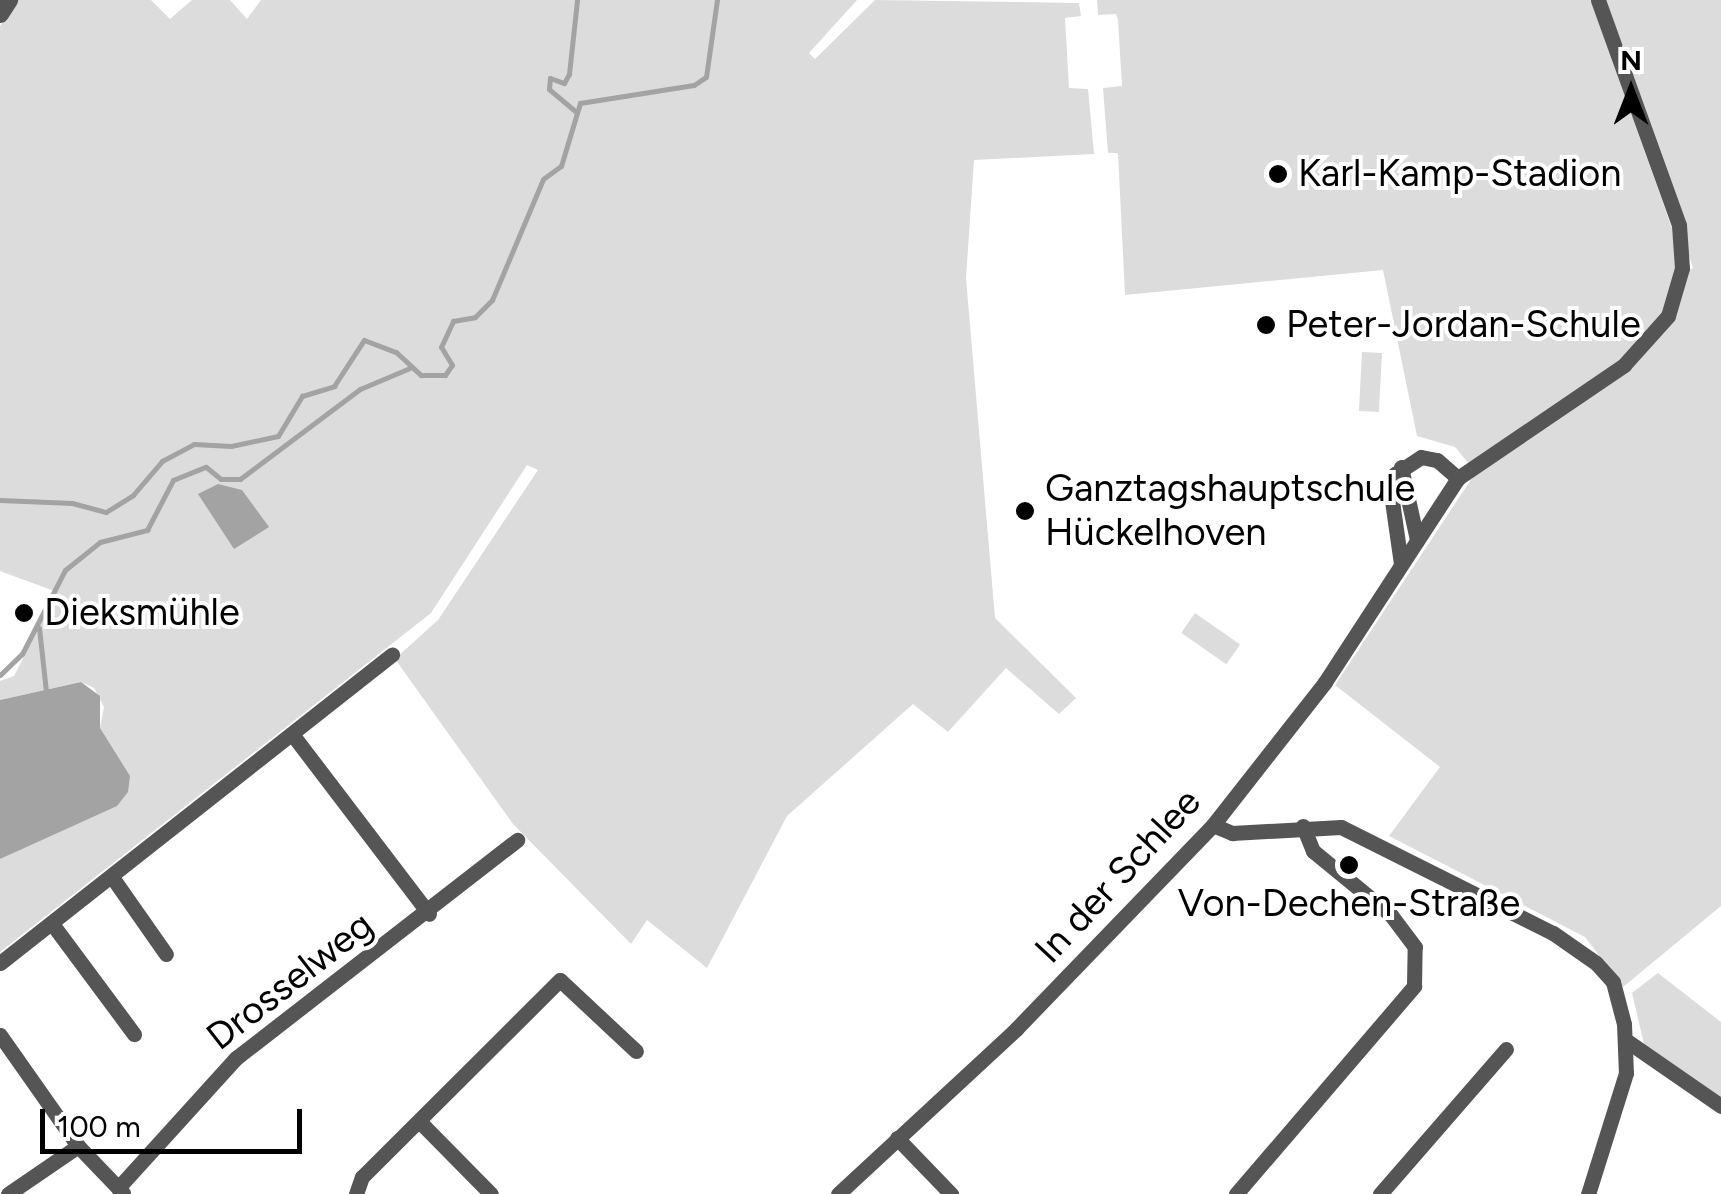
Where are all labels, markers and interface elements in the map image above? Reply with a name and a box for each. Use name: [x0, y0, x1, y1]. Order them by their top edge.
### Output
north arrow: [1581, 40, 1681, 140]
text: N: [1620, 43, 1642, 77]
place label: Karl-Kamp-Stadion: [1298, 151, 1621, 197]
marker: Karl-Kamp-Stadion: [1267, 163, 1289, 185]
place label: Peter-Jordan-Schule: [1286, 302, 1641, 348]
marker: Peter-Jordan-Schule: [1255, 314, 1277, 336]
place label: Ganztagshauptschule Hückelhoven: [1045, 466, 1415, 556]
marker: Ganztagshauptschule Hückelhoven: [1014, 500, 1036, 522]
place label: Dieksmühle: [44, 590, 240, 636]
marker: Dieksmühle: [13, 602, 35, 624]
street label: In der Schlee: [1026, 780, 1210, 972]
marker: Von-Dechen-Straße: [1338, 854, 1360, 876]
place label: Von-Dechen-Straße: [1178, 881, 1520, 927]
street label: Drosselweg: [198, 902, 382, 1060]
scale bar: [45, 1089, 308, 1151]
text: 100 m: [57, 1108, 141, 1145]

